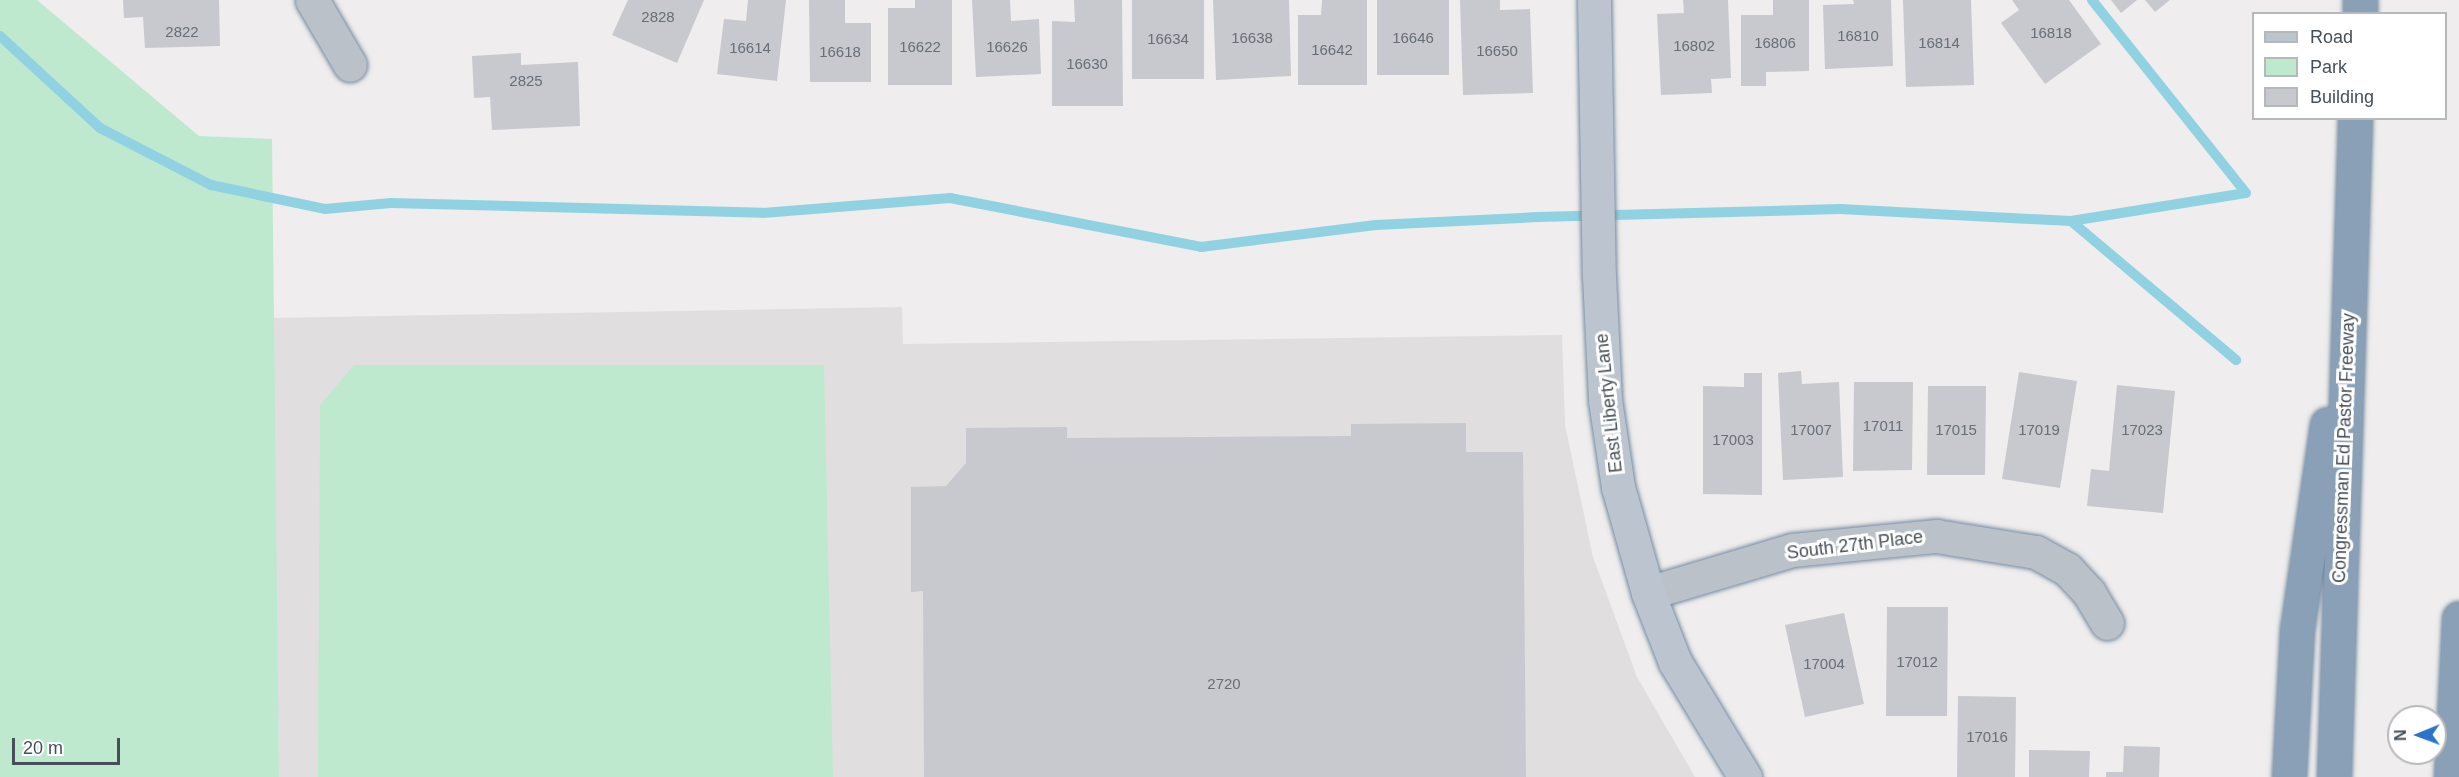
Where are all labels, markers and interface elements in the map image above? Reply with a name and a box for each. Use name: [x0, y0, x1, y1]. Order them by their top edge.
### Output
house number: 2828: [641, 8, 675, 26]
legend: [2252, 12, 2447, 120]
house number: 2822: [165, 23, 199, 41]
house number: 16818: [2030, 24, 2072, 42]
house number: 16810: [1837, 27, 1879, 45]
text: Road: [2310, 27, 2353, 47]
house number: 16638: [1231, 29, 1273, 47]
house number: 16646: [1392, 29, 1434, 47]
house number: 16634: [1147, 30, 1189, 48]
house number: 16806: [1754, 34, 1796, 52]
house number: 16814: [1918, 34, 1960, 52]
house number: 16802: [1673, 37, 1715, 55]
house number: 16622: [899, 38, 941, 56]
house number: 16626: [986, 38, 1028, 56]
house number: 16614: [729, 39, 771, 57]
house number: 16642: [1311, 41, 1353, 59]
house number: 16650: [1476, 42, 1518, 60]
house number: 16618: [819, 43, 861, 61]
house number: 16630: [1066, 55, 1108, 73]
text: Park: [2310, 57, 2347, 77]
house number: 2825: [509, 72, 543, 90]
text: Building: [2310, 87, 2374, 107]
street label: Congressman Ed Pastor Freeway: [2328, 313, 2360, 583]
street label: East Liberty Lane: [1591, 332, 1627, 474]
house number: 17011: [1863, 417, 1903, 435]
house number: 17007: [1790, 421, 1832, 439]
house number: 17015: [1935, 421, 1977, 439]
house number: 17019: [2018, 421, 2060, 439]
house number: 17023: [2121, 421, 2163, 439]
house number: 17003: [1712, 431, 1754, 449]
street label: South 27th Place: [1786, 526, 1924, 564]
house number: 17012: [1896, 653, 1938, 671]
house number: 17004: [1803, 655, 1845, 673]
house number: 2720: [1207, 675, 1241, 693]
north arrow: [2387, 705, 2447, 765]
scale bar: [15, 726, 123, 764]
house number: 17016: [1966, 728, 2008, 746]
text: N: [2392, 729, 2409, 741]
text: 20 m: [23, 738, 63, 758]

